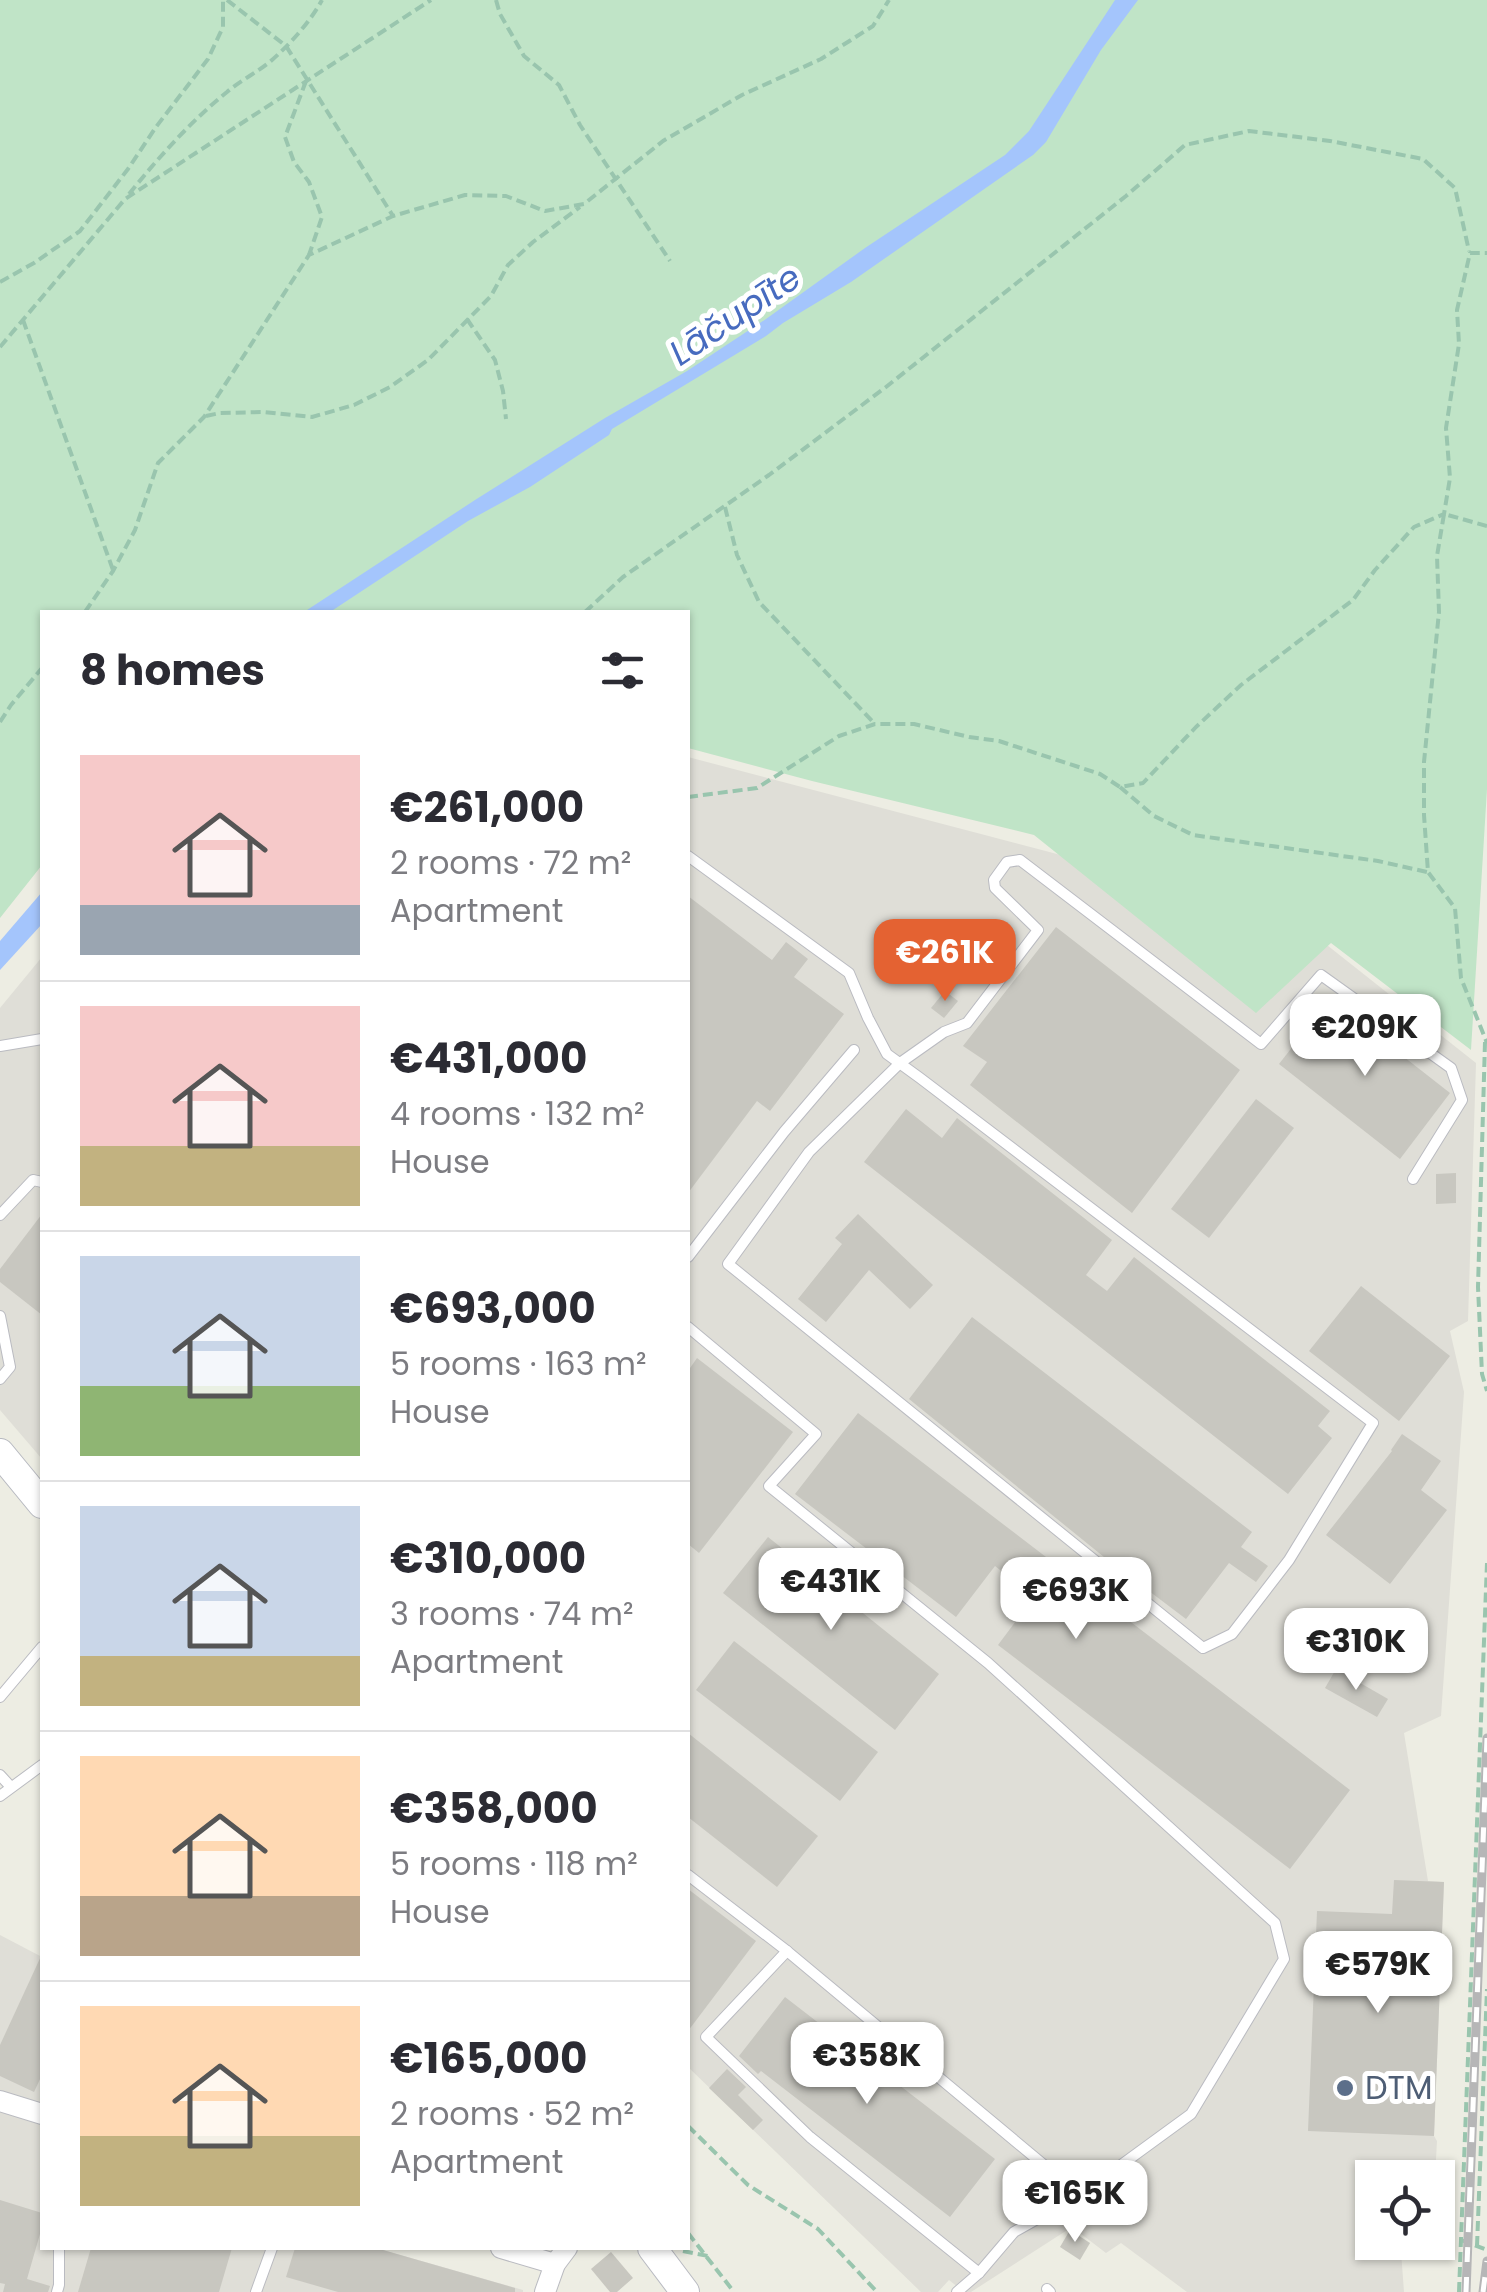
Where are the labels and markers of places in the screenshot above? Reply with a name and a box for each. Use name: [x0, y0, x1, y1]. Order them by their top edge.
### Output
pin: €261K: [875, 919, 1015, 1004]
pin: €209K: [1295, 994, 1435, 1079]
pin: €431K: [761, 1548, 901, 1633]
pin: €693K: [1006, 1557, 1146, 1642]
pin: €310K: [1286, 1608, 1426, 1693]
pin: €579K: [1308, 1931, 1448, 2016]
pin: €358K: [797, 2022, 937, 2107]
place label: DTM: [1365, 2065, 1433, 2110]
marker: DTM: [1334, 2077, 1356, 2099]
pin: €165K: [1005, 2160, 1145, 2245]

